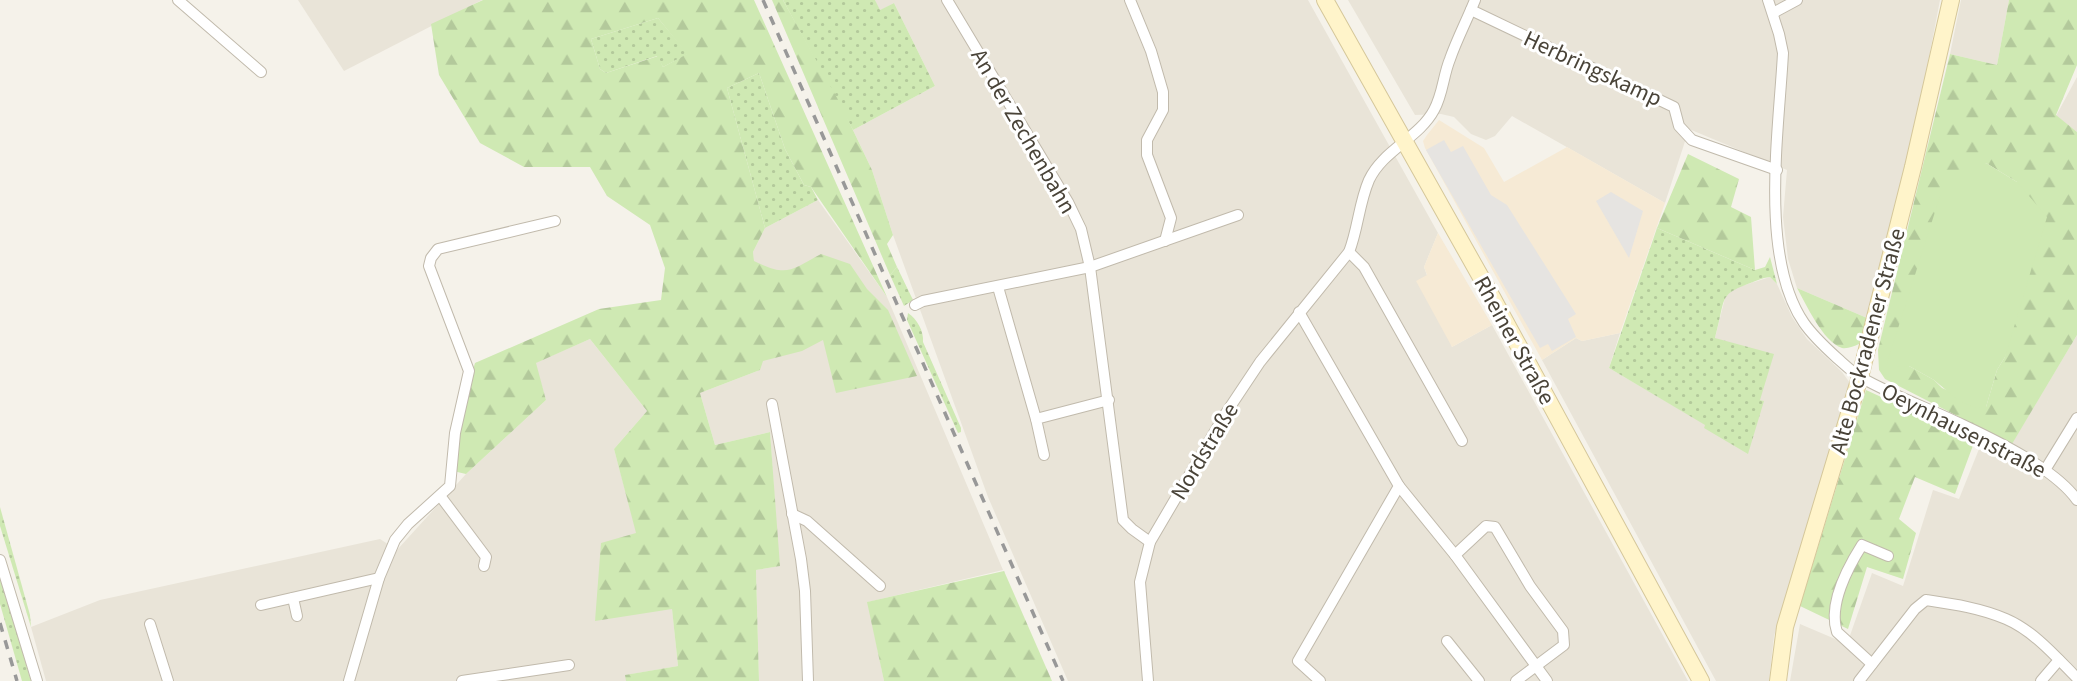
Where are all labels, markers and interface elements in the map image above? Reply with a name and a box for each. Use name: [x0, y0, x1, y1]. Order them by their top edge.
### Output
street label: Herbringskamp: [1518, 22, 1667, 115]
street label: An der Zechenbahn: [963, 43, 1084, 220]
street label: Alte Bockradener Straße: [1821, 224, 1914, 458]
street label: Rheiner Straße: [1466, 270, 1564, 411]
street label: Oeynhausenstraße: [1876, 375, 2052, 486]
street label: Nordstraße: [1162, 396, 1247, 506]

